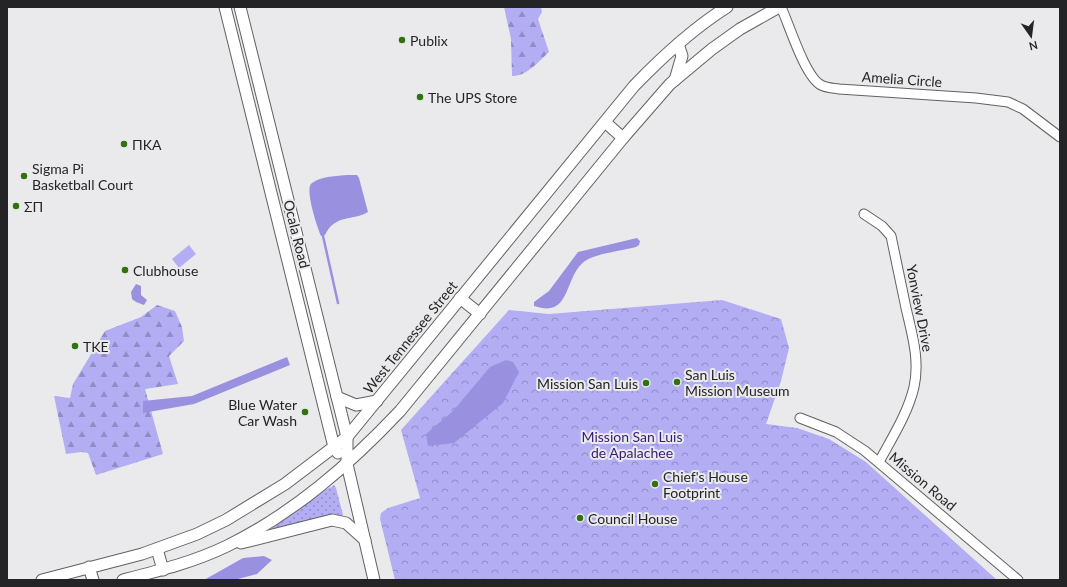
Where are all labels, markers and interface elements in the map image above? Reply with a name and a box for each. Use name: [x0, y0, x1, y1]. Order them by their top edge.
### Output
north arrow: [1011, 16, 1051, 56]
place label: Publix: [410, 32, 448, 49]
marker: Publix: [397, 35, 407, 45]
text: N: [1028, 39, 1039, 54]
street label: Amelia Circle: [861, 68, 943, 90]
place label: The UPS Store: [428, 89, 517, 106]
marker: The UPS Store: [415, 92, 425, 102]
place label: ΠΚΑ: [132, 136, 162, 153]
marker: ΠΚΑ: [119, 139, 129, 149]
place label: Sigma Pi Basketball Court: [32, 160, 133, 193]
marker: Sigma Pi Basketball Court: [19, 171, 29, 181]
place label: ΣΠ: [24, 198, 43, 215]
street label: Ocala Road: [280, 198, 314, 270]
marker: ΣΠ: [11, 201, 21, 211]
place label: Clubhouse: [133, 262, 198, 279]
street label: Yonview Drive: [903, 263, 937, 353]
marker: Clubhouse: [120, 265, 130, 275]
street label: West Tennessee Street: [359, 277, 461, 397]
place label: TKE: [83, 338, 109, 355]
marker: TKE: [70, 341, 80, 351]
place label: San Luis Mission Museum: [685, 366, 790, 399]
place label: Mission San Luis: [537, 375, 638, 392]
marker: San Luis Mission Museum: [672, 377, 682, 387]
marker: Mission San Luis: [641, 378, 651, 388]
place label: Blue Water Car Wash: [228, 396, 297, 429]
marker: Blue Water Car Wash: [300, 407, 310, 417]
park label: Mission San Luis de Apalachee: [582, 428, 682, 461]
street label: Mission Road: [886, 448, 960, 514]
place label: Chief's House Footprint: [663, 468, 748, 501]
marker: Chief's House Footprint: [650, 479, 660, 489]
place label: Council House: [588, 510, 677, 527]
marker: Council House: [575, 513, 585, 523]

